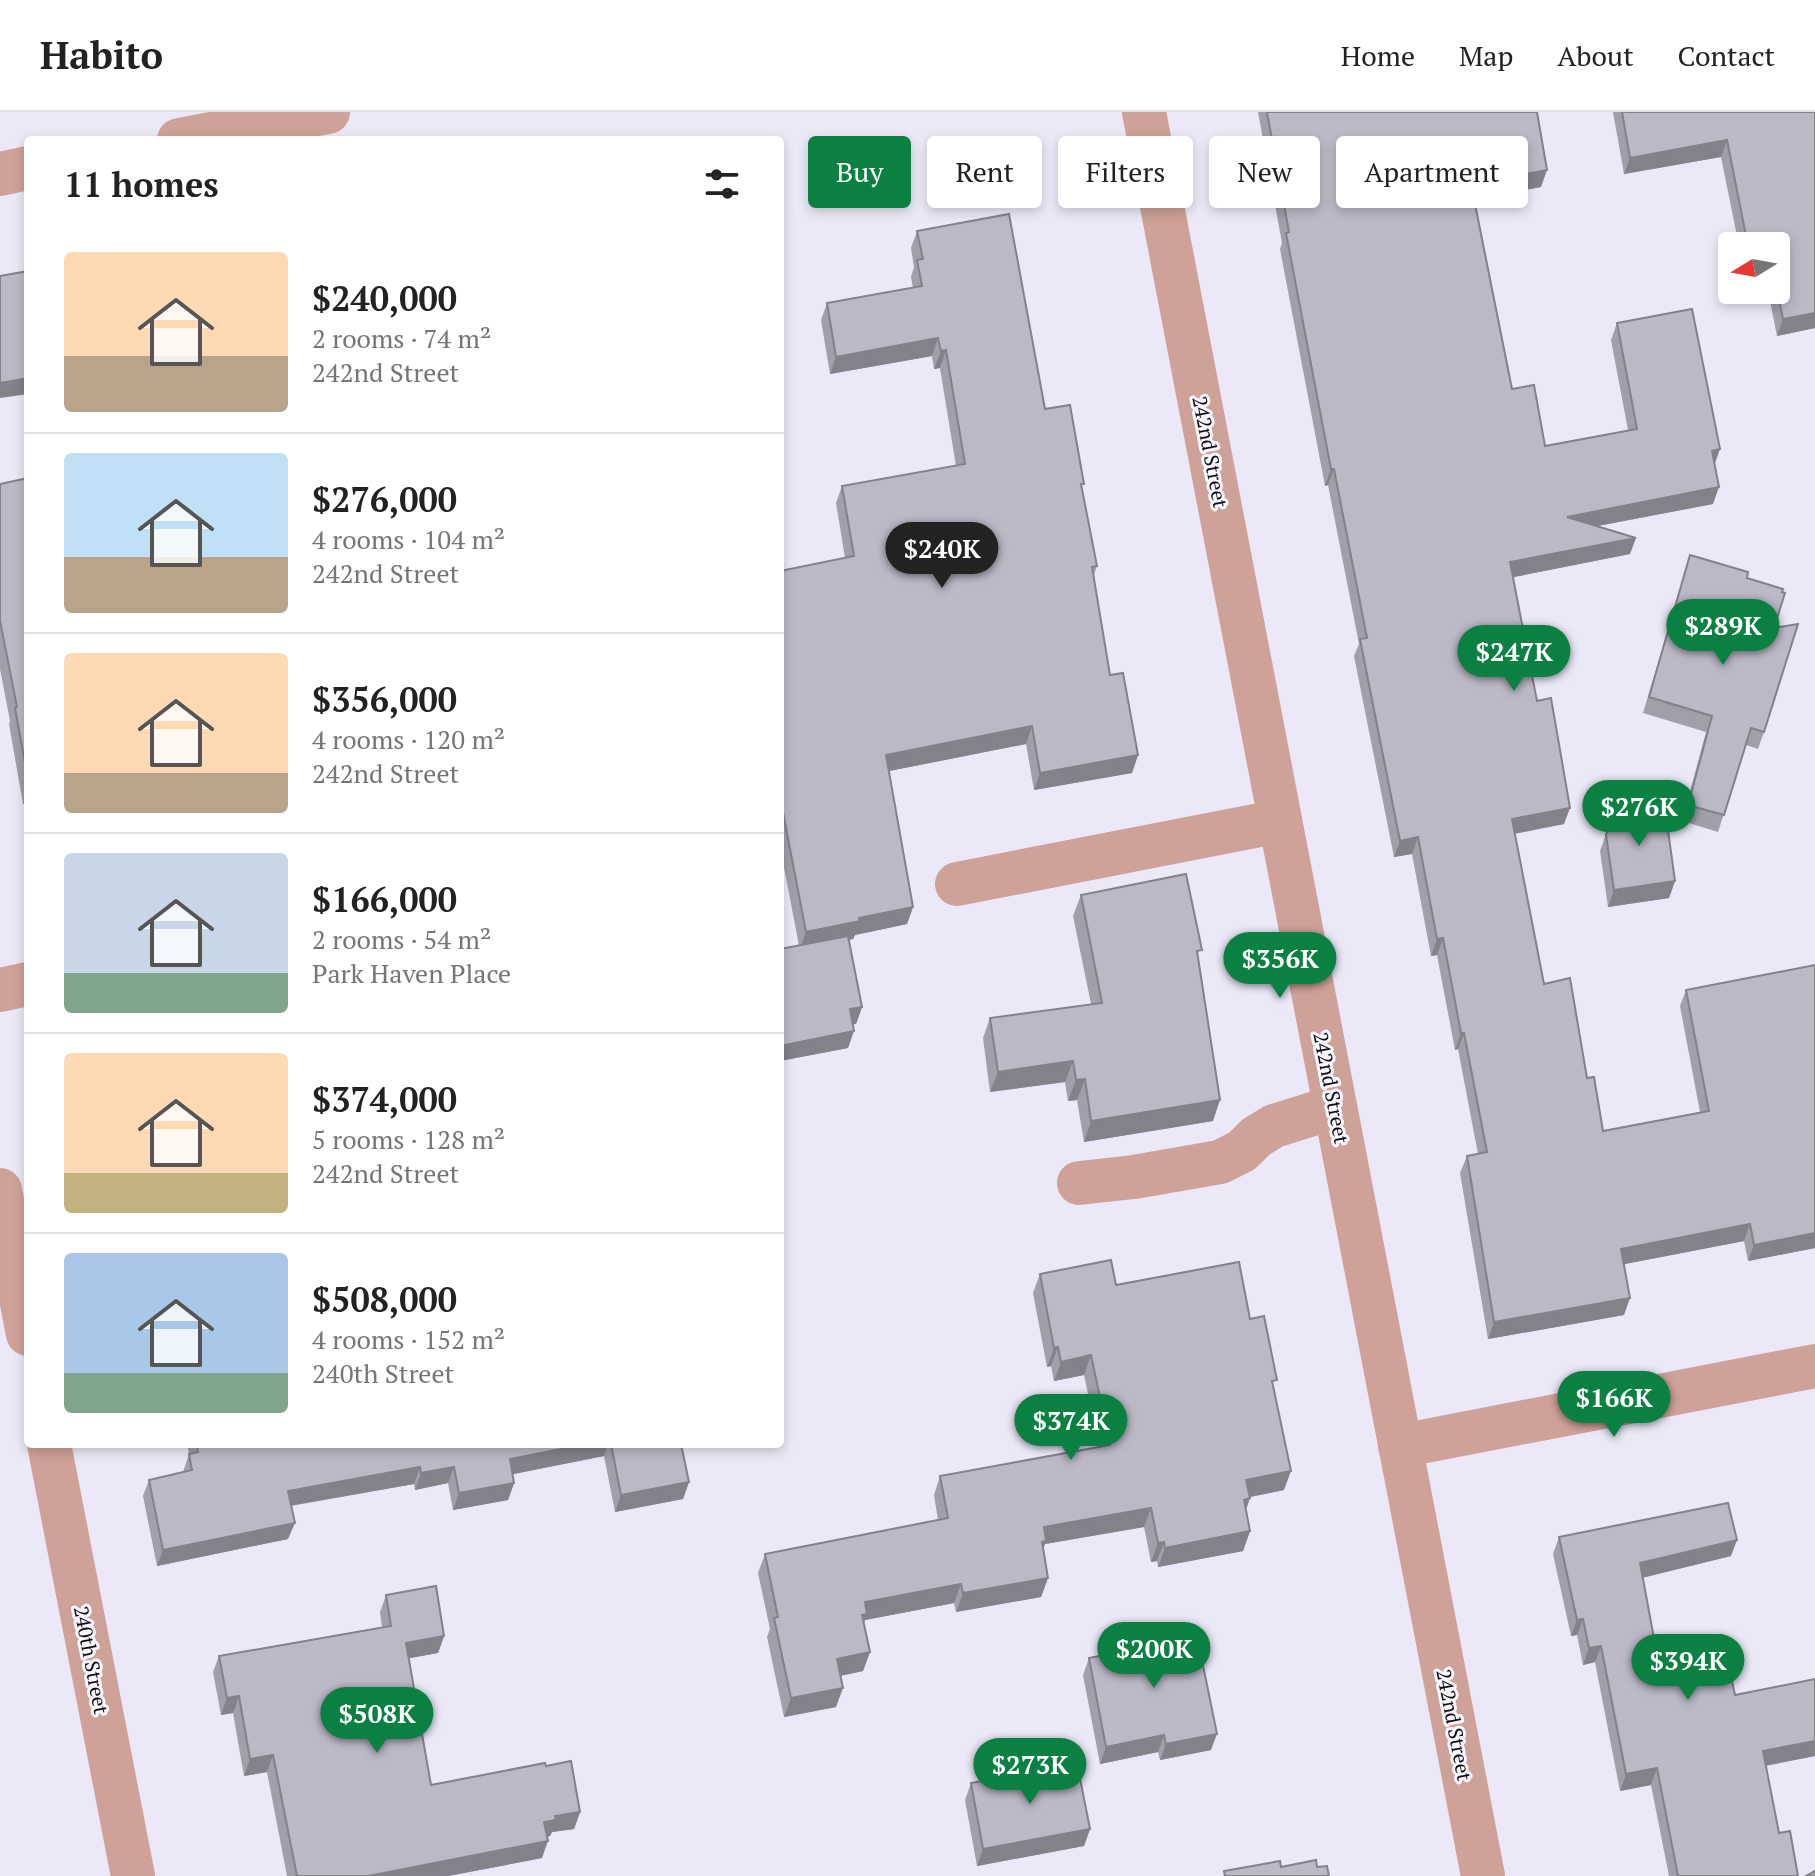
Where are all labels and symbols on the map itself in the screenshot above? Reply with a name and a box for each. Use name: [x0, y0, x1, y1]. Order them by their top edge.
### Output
north arrow: [1718, 232, 1790, 304]
street label: 242nd Street: [1186, 394, 1235, 511]
pin: $240K: [886, 522, 998, 590]
pin: $289K: [1667, 599, 1779, 667]
pin: $247K: [1458, 625, 1570, 693]
pin: $276K: [1583, 780, 1695, 848]
pin: $356K: [1224, 932, 1336, 1000]
street label: 242nd Street: [1307, 1030, 1356, 1147]
pin: $166K: [1558, 1371, 1670, 1439]
pin: $374K: [1015, 1394, 1127, 1462]
street label: 240th Street: [68, 1604, 115, 1717]
pin: $200K: [1098, 1622, 1210, 1690]
pin: $394K: [1632, 1634, 1744, 1702]
street label: 242nd Street: [1430, 1667, 1479, 1784]
pin: $508K: [321, 1687, 433, 1755]
pin: $273K: [974, 1738, 1086, 1806]

